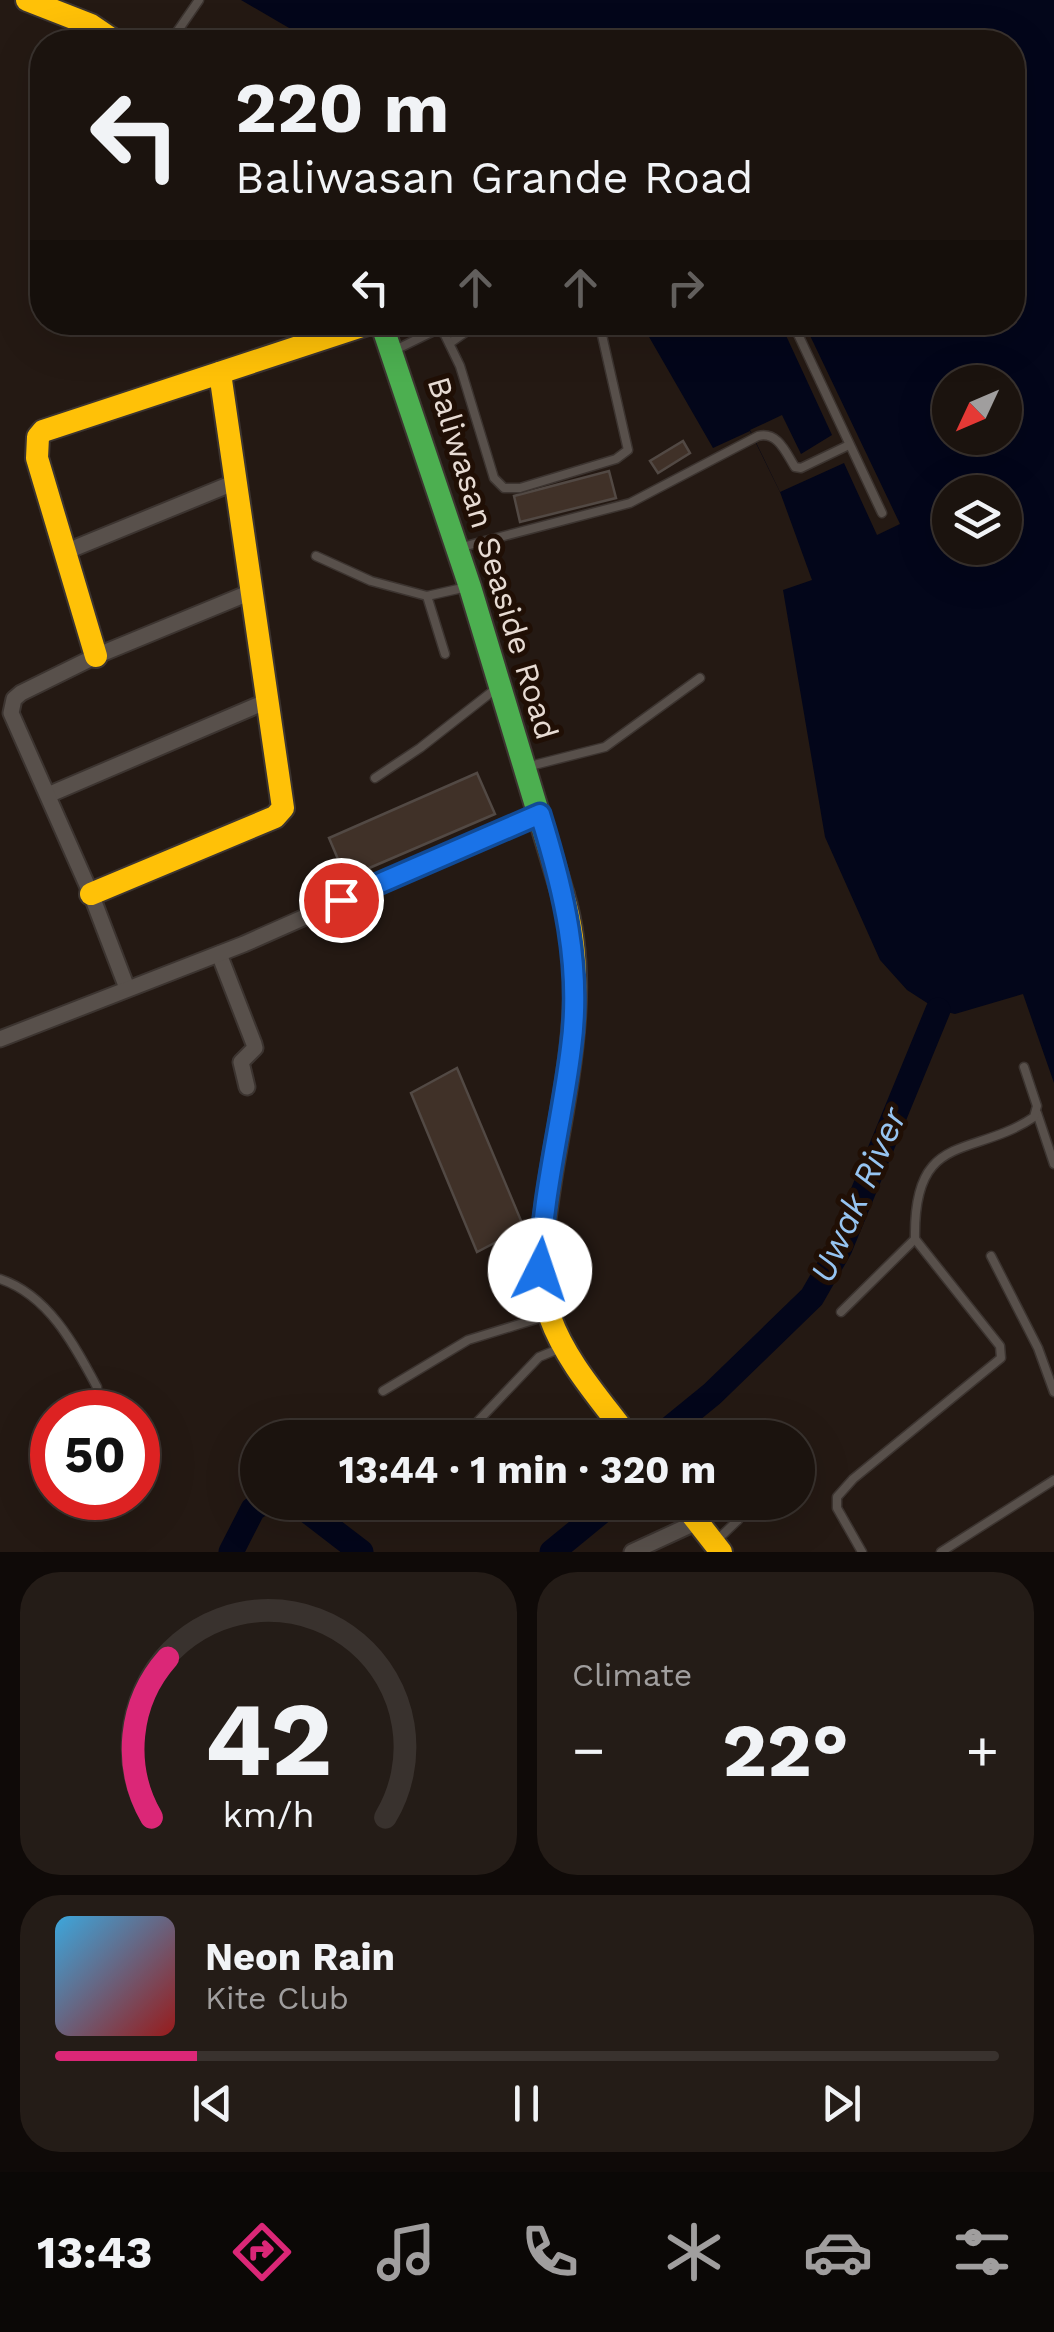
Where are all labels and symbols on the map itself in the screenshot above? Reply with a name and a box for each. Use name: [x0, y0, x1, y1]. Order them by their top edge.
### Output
north arrow: [932, 365, 1022, 455]
street label: Baliwasan Seaside Road: [420, 372, 566, 744]
pin: [299, 858, 384, 943]
water label: Uwak River: [801, 1100, 916, 1289]
position arrow: [488, 1218, 592, 1322]
speed limit sign: 50: [30, 1390, 160, 1520]

